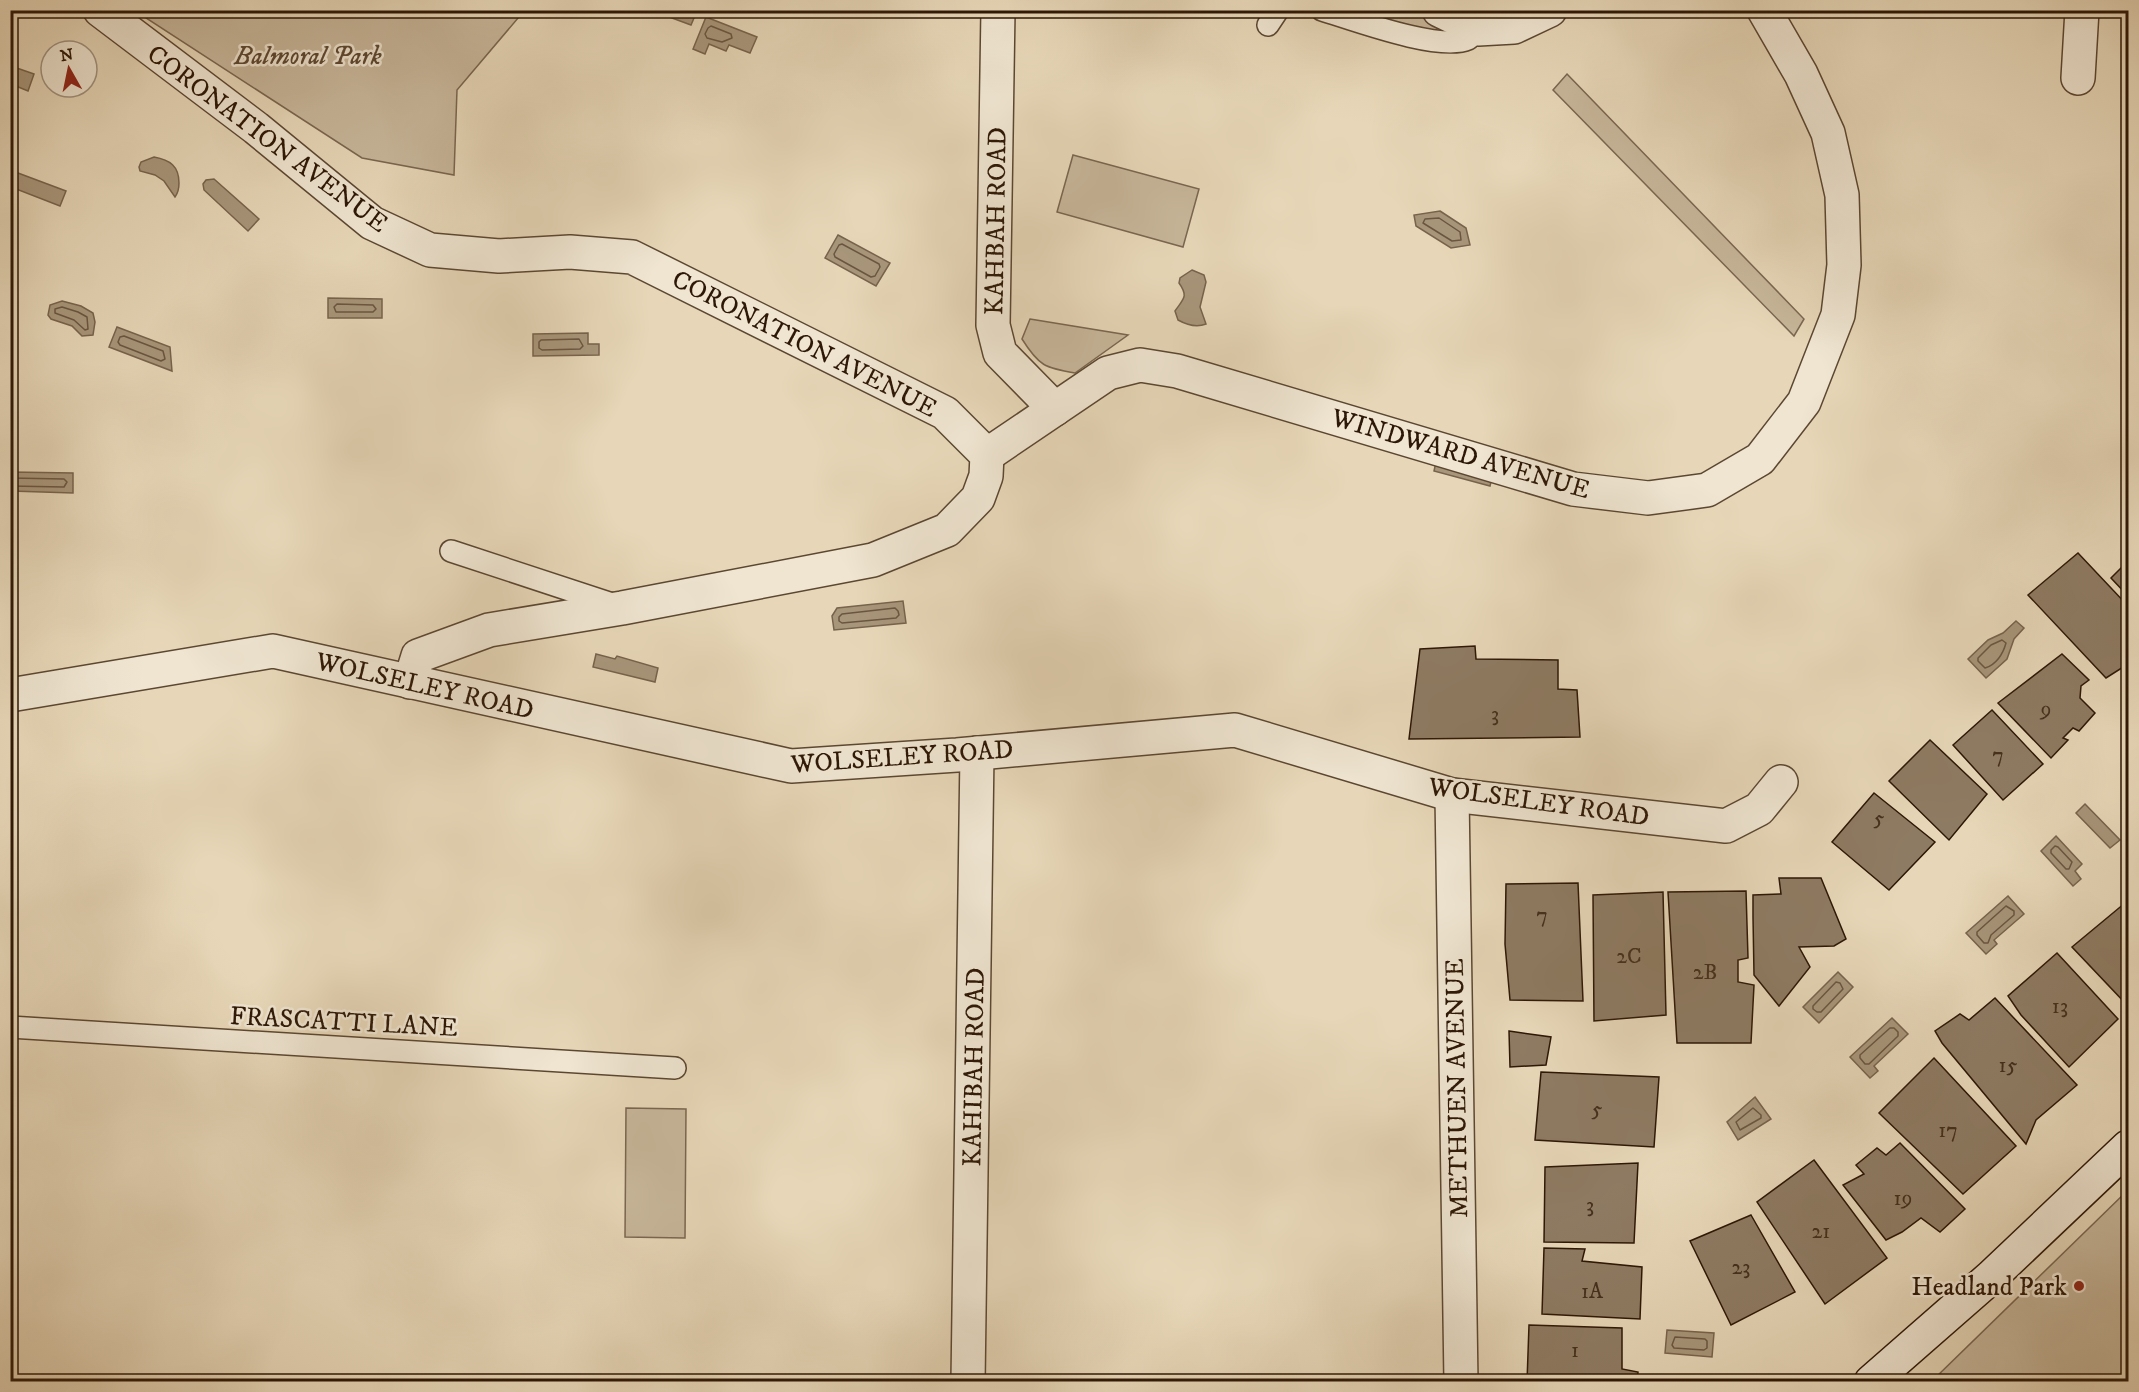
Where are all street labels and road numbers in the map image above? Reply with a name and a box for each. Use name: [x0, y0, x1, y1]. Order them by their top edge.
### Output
street label: CORONATION AVENUE: [140, 38, 394, 241]
street label: KAHBAH ROAD: [978, 127, 1015, 315]
street label: CORONATION AVENUE: [666, 263, 942, 426]
street label: WINDWARD AVENUE: [1327, 401, 1594, 507]
street label: WOLSELEY ROAD: [311, 645, 537, 728]
street label: WOLSELEY ROAD: [789, 733, 1014, 782]
street label: WOLSELEY ROAD: [1425, 771, 1651, 834]
street label: METHUEN AVENUE: [1439, 958, 1476, 1218]
street label: KAHIBAH ROAD: [956, 967, 993, 1167]
street label: FRASCATTI LANE: [229, 1000, 459, 1045]

